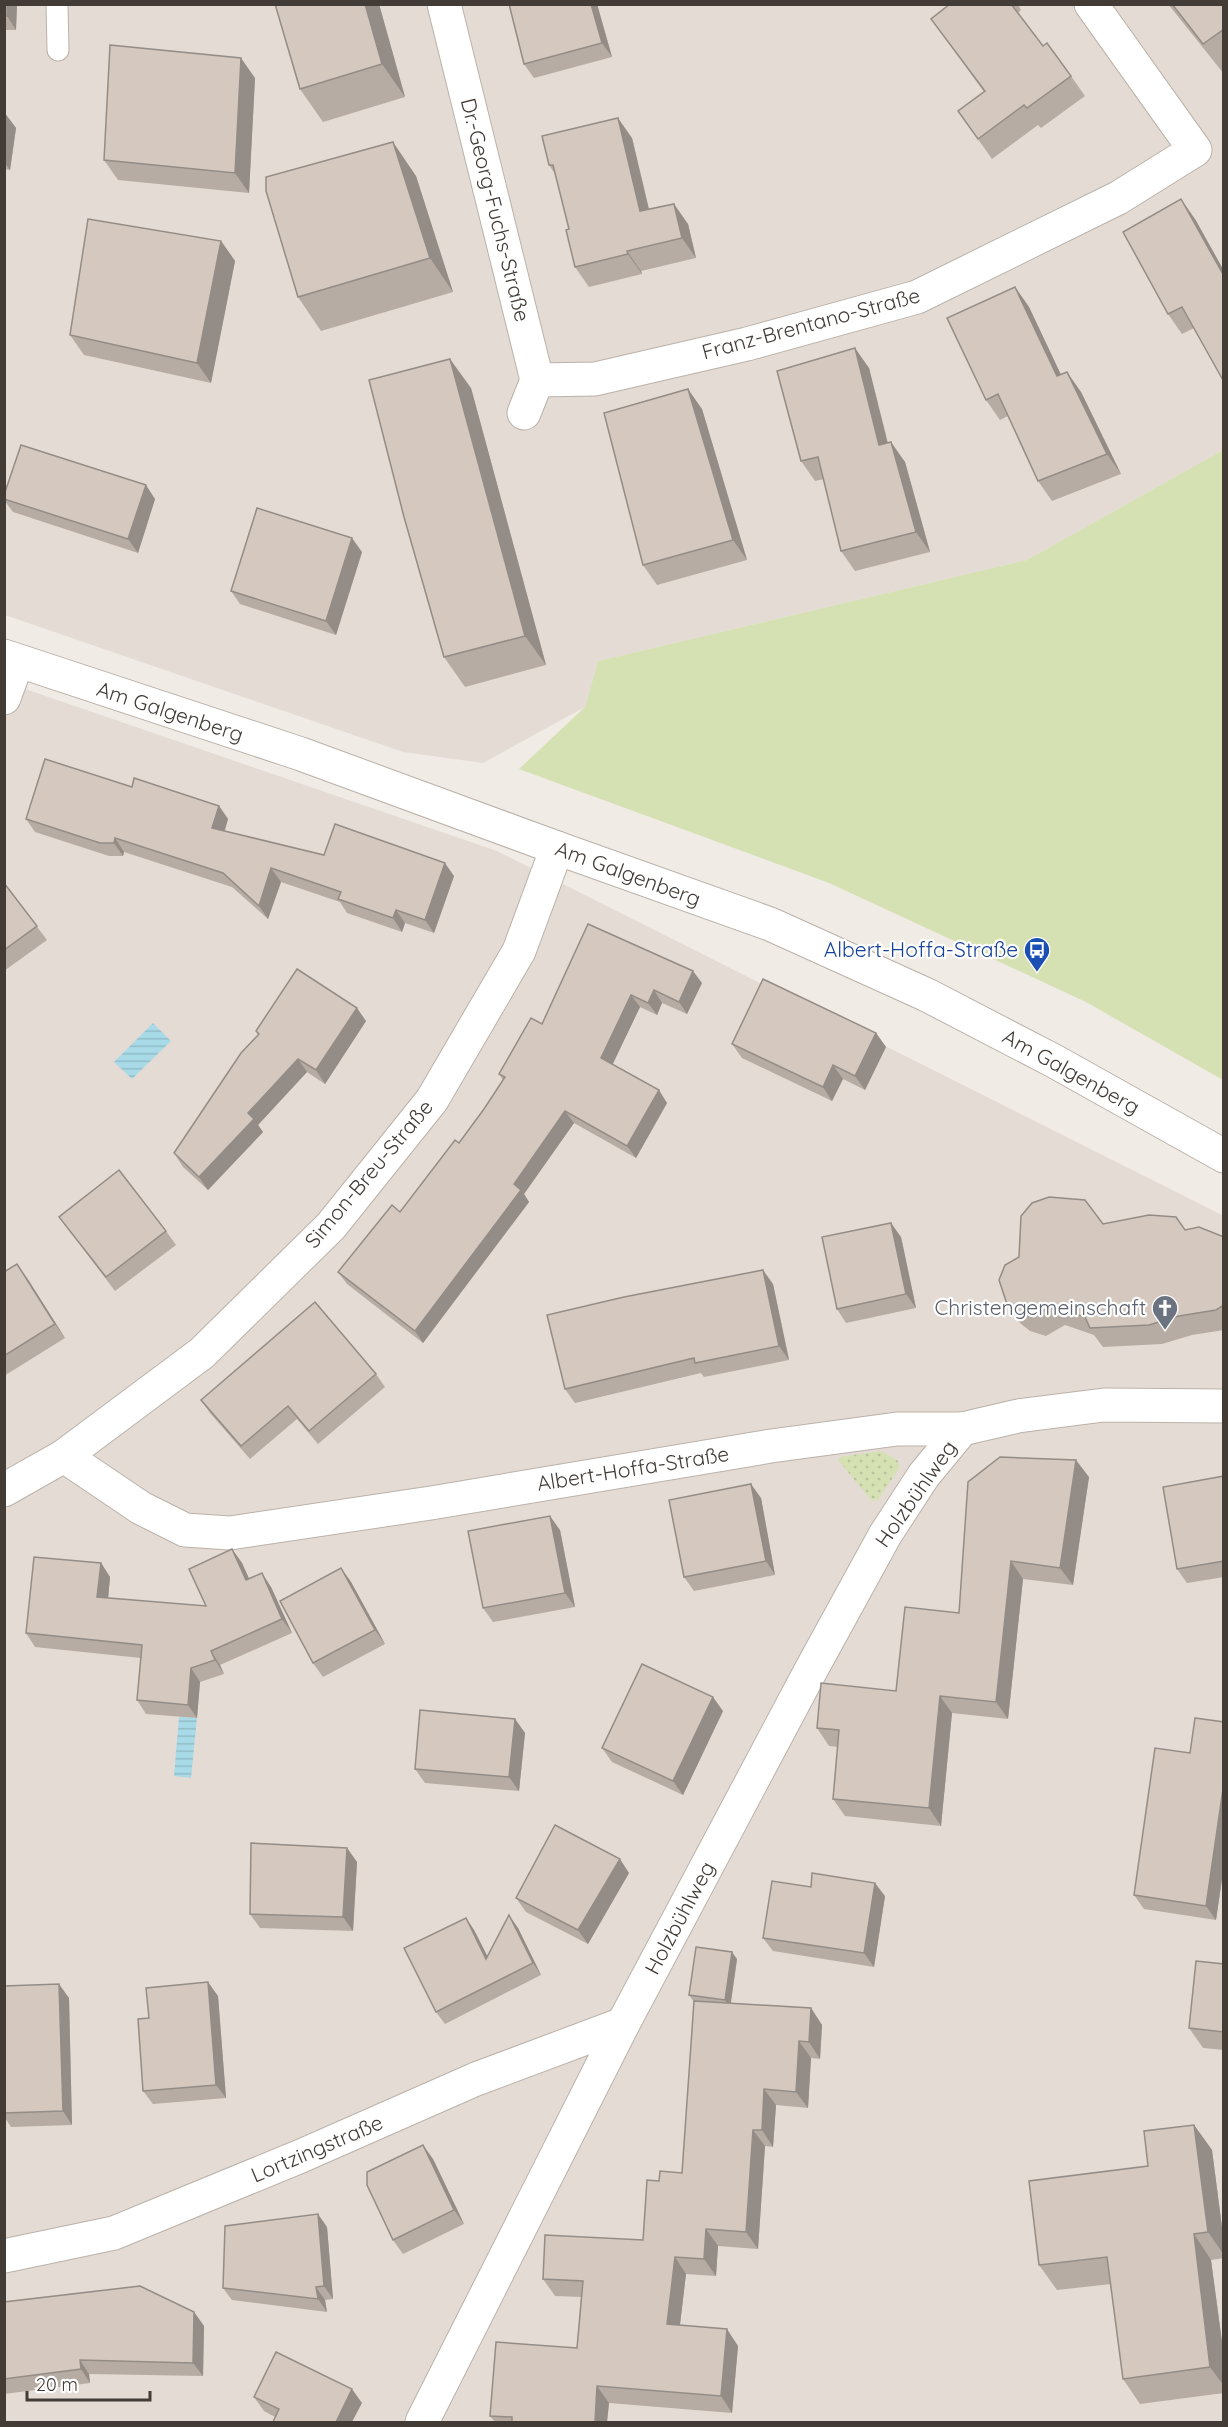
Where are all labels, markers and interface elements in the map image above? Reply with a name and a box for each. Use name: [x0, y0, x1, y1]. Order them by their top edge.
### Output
street label: Dr.-Georg-Fuchs-Straße: [456, 95, 536, 324]
street label: Franz-Brentano-Straße: [699, 281, 923, 365]
street label: Am Galgenberg: [94, 675, 247, 747]
street label: Am Galgenberg: [552, 835, 705, 911]
bus stop icon: Albert-Hoffa-Straße: [1022, 935, 1052, 973]
place label: Albert-Hoffa-Straße: [824, 936, 1018, 962]
street label: Am Galgenberg: [998, 1023, 1145, 1120]
street label: Simon-Breu-Straße: [299, 1094, 438, 1253]
church icon: Christengemeinschaft: [1150, 1293, 1180, 1331]
place label: Christengemeinschaft: [935, 1294, 1146, 1320]
street label: Holzbühlweg: [869, 1435, 962, 1552]
street label: Albert-Hoffa-Straße: [535, 1440, 731, 1496]
street label: Holzbühlweg: [638, 1856, 720, 1979]
street label: Lortzingstraße: [247, 2109, 386, 2188]
scale bar: [27, 2364, 150, 2402]
text: 20 m: [36, 2373, 78, 2396]

